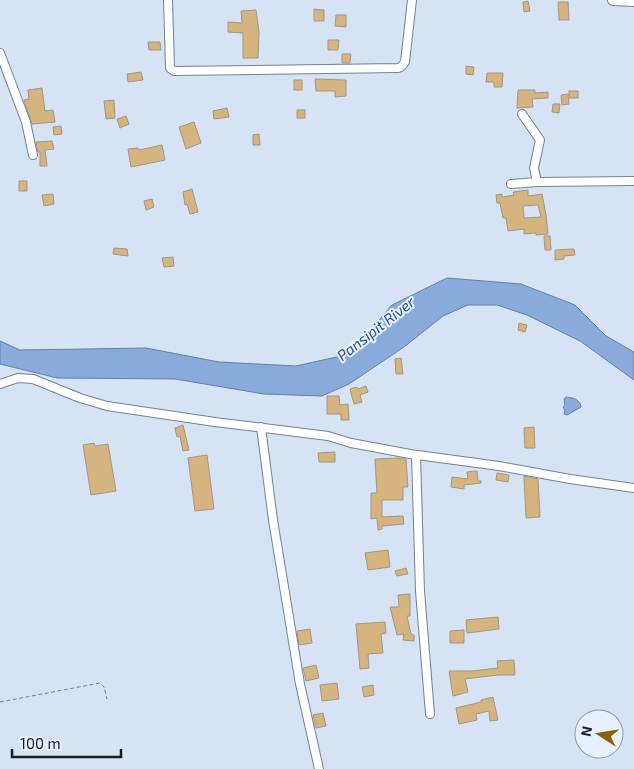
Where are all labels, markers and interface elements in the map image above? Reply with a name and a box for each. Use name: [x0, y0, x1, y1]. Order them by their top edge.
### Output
water label: Pansipit River: [333, 292, 419, 364]
north arrow: [574, 709, 624, 759]
text: N: [576, 724, 595, 738]
scale bar: [12, 726, 121, 758]
text: 100 m: [20, 734, 61, 752]

